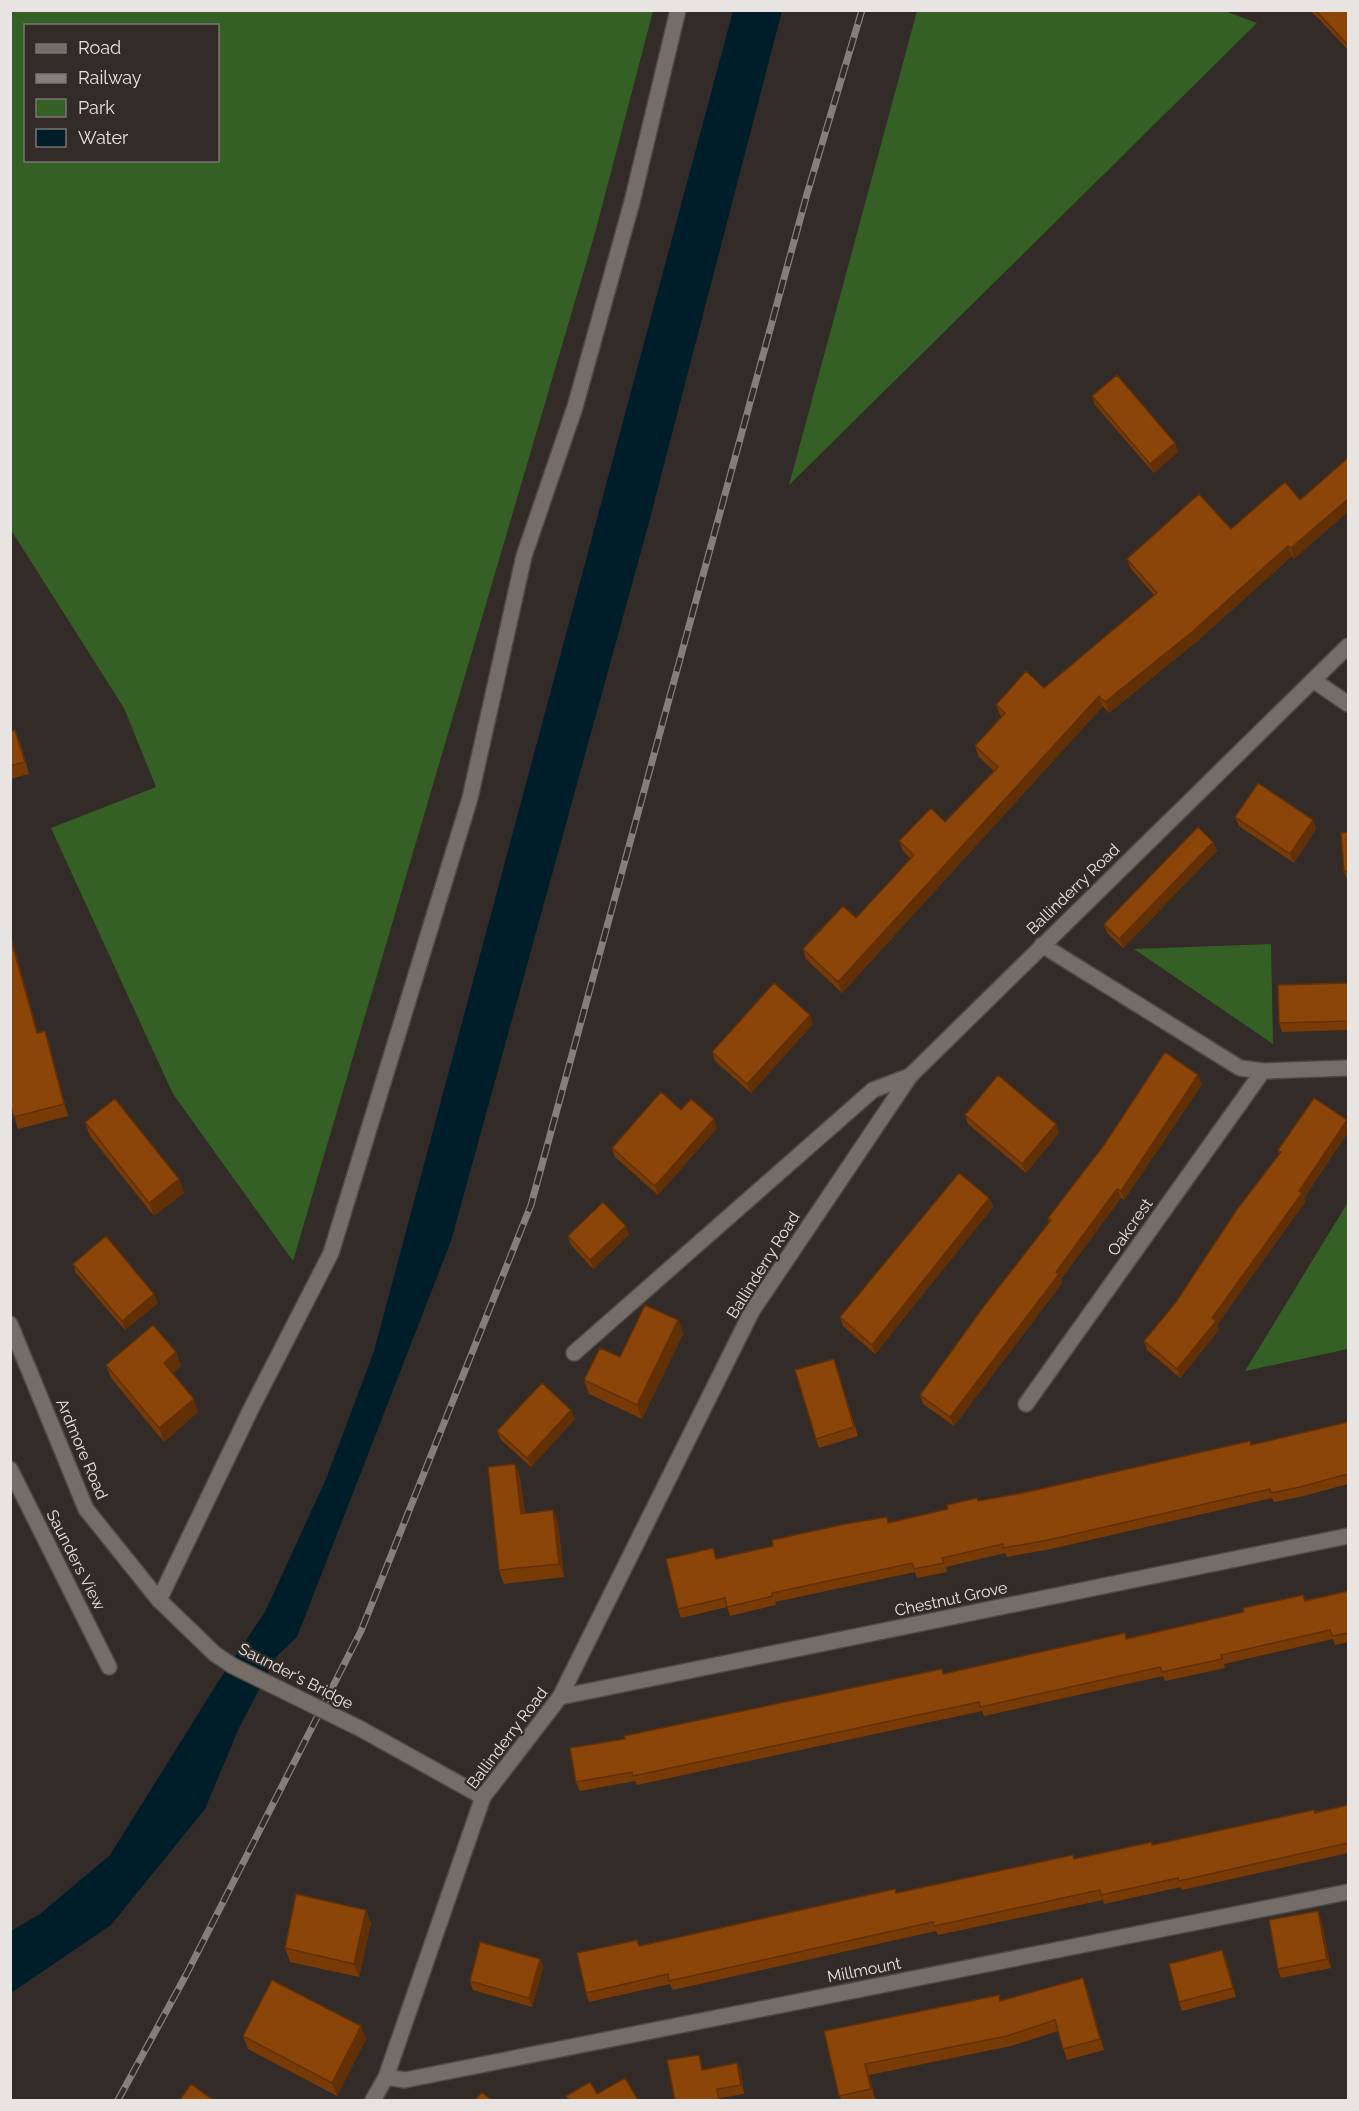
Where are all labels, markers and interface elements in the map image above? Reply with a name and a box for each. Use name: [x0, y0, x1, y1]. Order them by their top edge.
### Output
legend: [24, 24, 219, 162]
text: Road: [78, 37, 121, 58]
text: Railway: [78, 67, 142, 88]
text: Park: [78, 97, 115, 118]
text: Water: [78, 127, 129, 148]
street label: Ballinderry Road: [1022, 840, 1124, 938]
street label: Oakcrest: [1103, 1194, 1157, 1259]
street label: Ballinderry Road: [723, 1208, 803, 1322]
street label: Ardmore Road: [52, 1396, 112, 1502]
street label: Saunders View: [43, 1507, 109, 1613]
street label: Chestnut Grove: [893, 1578, 1009, 1620]
street label: Saunder's Bridge: [236, 1639, 356, 1713]
street label: Ballinderry Road: [463, 1683, 551, 1793]
street label: Millmount: [826, 1953, 903, 1986]

